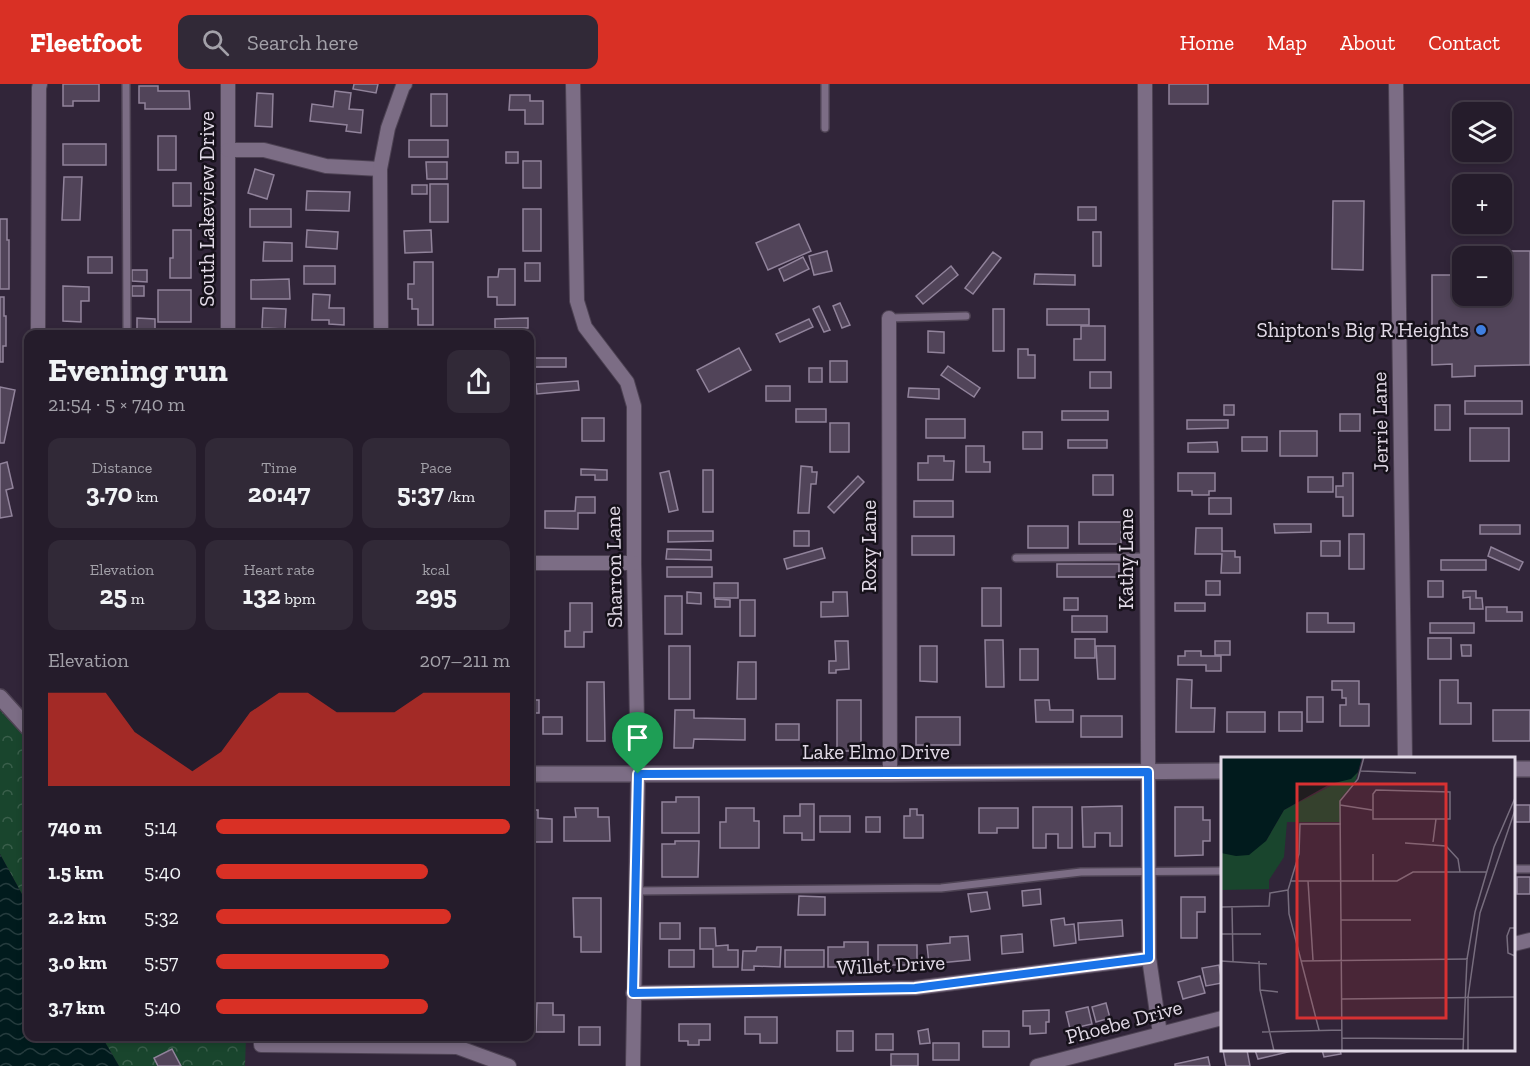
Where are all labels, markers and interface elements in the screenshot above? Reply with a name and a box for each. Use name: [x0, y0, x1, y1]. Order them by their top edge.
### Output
search box: [178, 15, 598, 69]
text: Fleetfoot: [30, 26, 142, 59]
icon: search: [199, 26, 232, 59]
text: Search here: [247, 29, 358, 56]
text: Home: [1180, 30, 1234, 55]
text: Map: [1267, 30, 1307, 55]
text: About: [1340, 30, 1395, 55]
text: Contact: [1428, 30, 1500, 55]
map controls: [1452, 102, 1512, 306]
button: layers: [1452, 102, 1512, 162]
street label: South Lakeview Drive: [194, 111, 219, 307]
button: +: [1452, 174, 1512, 234]
button: −: [1452, 246, 1512, 306]
place label: Shipton's Big R Heights: [1256, 317, 1469, 342]
marker: Shipton's Big R Heights: [1474, 323, 1488, 337]
text: Evening run: [48, 350, 228, 389]
button: share: [447, 350, 510, 413]
street label: Jerrie Lane: [1366, 371, 1393, 473]
text: 21:54 · 5 × 740 m: [48, 392, 185, 416]
text: Distance: [92, 458, 152, 477]
text: Time: [261, 458, 297, 477]
text: Pace: [420, 458, 452, 477]
text: 3.70: [86, 477, 133, 509]
text: 20:47: [248, 477, 310, 509]
text: 5:37: [397, 477, 444, 509]
text: km: [133, 487, 158, 506]
text: /km: [444, 487, 475, 506]
street label: Roxy Lane: [856, 500, 881, 592]
street label: Sharron Lane: [600, 506, 627, 628]
street label: Kathy Lane: [1113, 508, 1138, 610]
text: Elevation: [90, 560, 154, 579]
text: Heart rate: [243, 560, 315, 579]
text: kcal: [422, 560, 450, 579]
text: 25: [100, 579, 127, 611]
text: 132: [242, 579, 281, 611]
text: 295: [415, 579, 457, 611]
text: m: [127, 589, 145, 608]
text: bpm: [281, 589, 316, 608]
text: Elevation: [48, 648, 129, 672]
text: 207–211 m: [420, 648, 510, 672]
pin: [612, 712, 663, 774]
icon: arrive: [621, 721, 654, 754]
street label: Lake Elmo Drive: [802, 739, 950, 764]
inset map: [1221, 757, 1515, 1051]
text: 740 m: [48, 815, 102, 839]
text: 5:14: [144, 815, 177, 839]
text: 1.5 km: [48, 860, 103, 884]
text: 5:40: [144, 860, 181, 884]
text: 2.2 km: [48, 905, 106, 929]
text: 5:32: [144, 905, 179, 929]
street label: Willet Drive: [836, 949, 946, 980]
text: 3.0 km: [48, 950, 107, 974]
text: 5:57: [144, 950, 178, 974]
street label: Phoebe Drive: [1063, 994, 1185, 1049]
text: 3.7 km: [48, 995, 105, 1019]
text: 5:40: [144, 995, 181, 1019]

